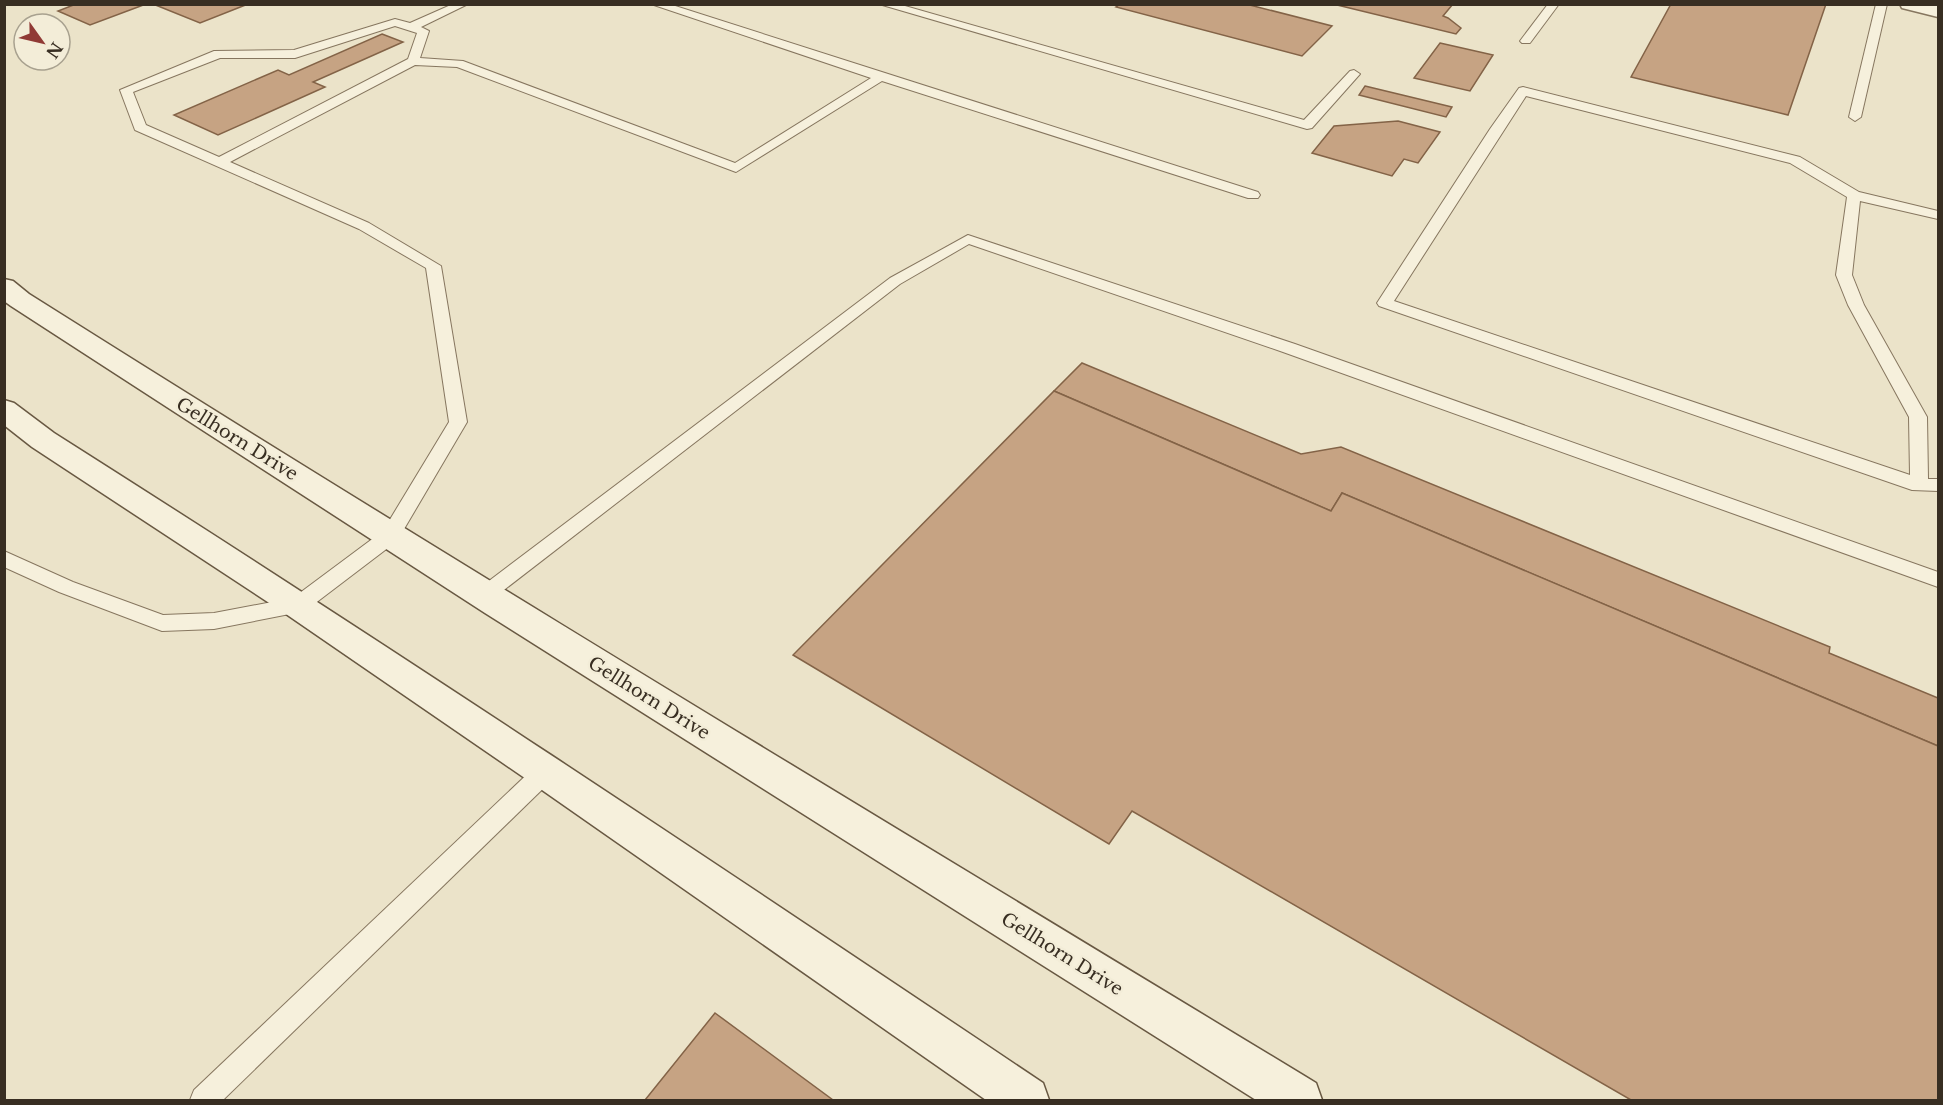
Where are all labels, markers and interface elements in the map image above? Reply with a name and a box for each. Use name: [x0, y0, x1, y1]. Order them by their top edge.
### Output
north arrow: [12, 12, 72, 72]
text: N: [42, 39, 67, 62]
street label: Gellhorn Drive: [172, 393, 302, 485]
street label: Gellhorn Drive: [584, 652, 714, 744]
street label: Gellhorn Drive: [997, 908, 1127, 1000]

